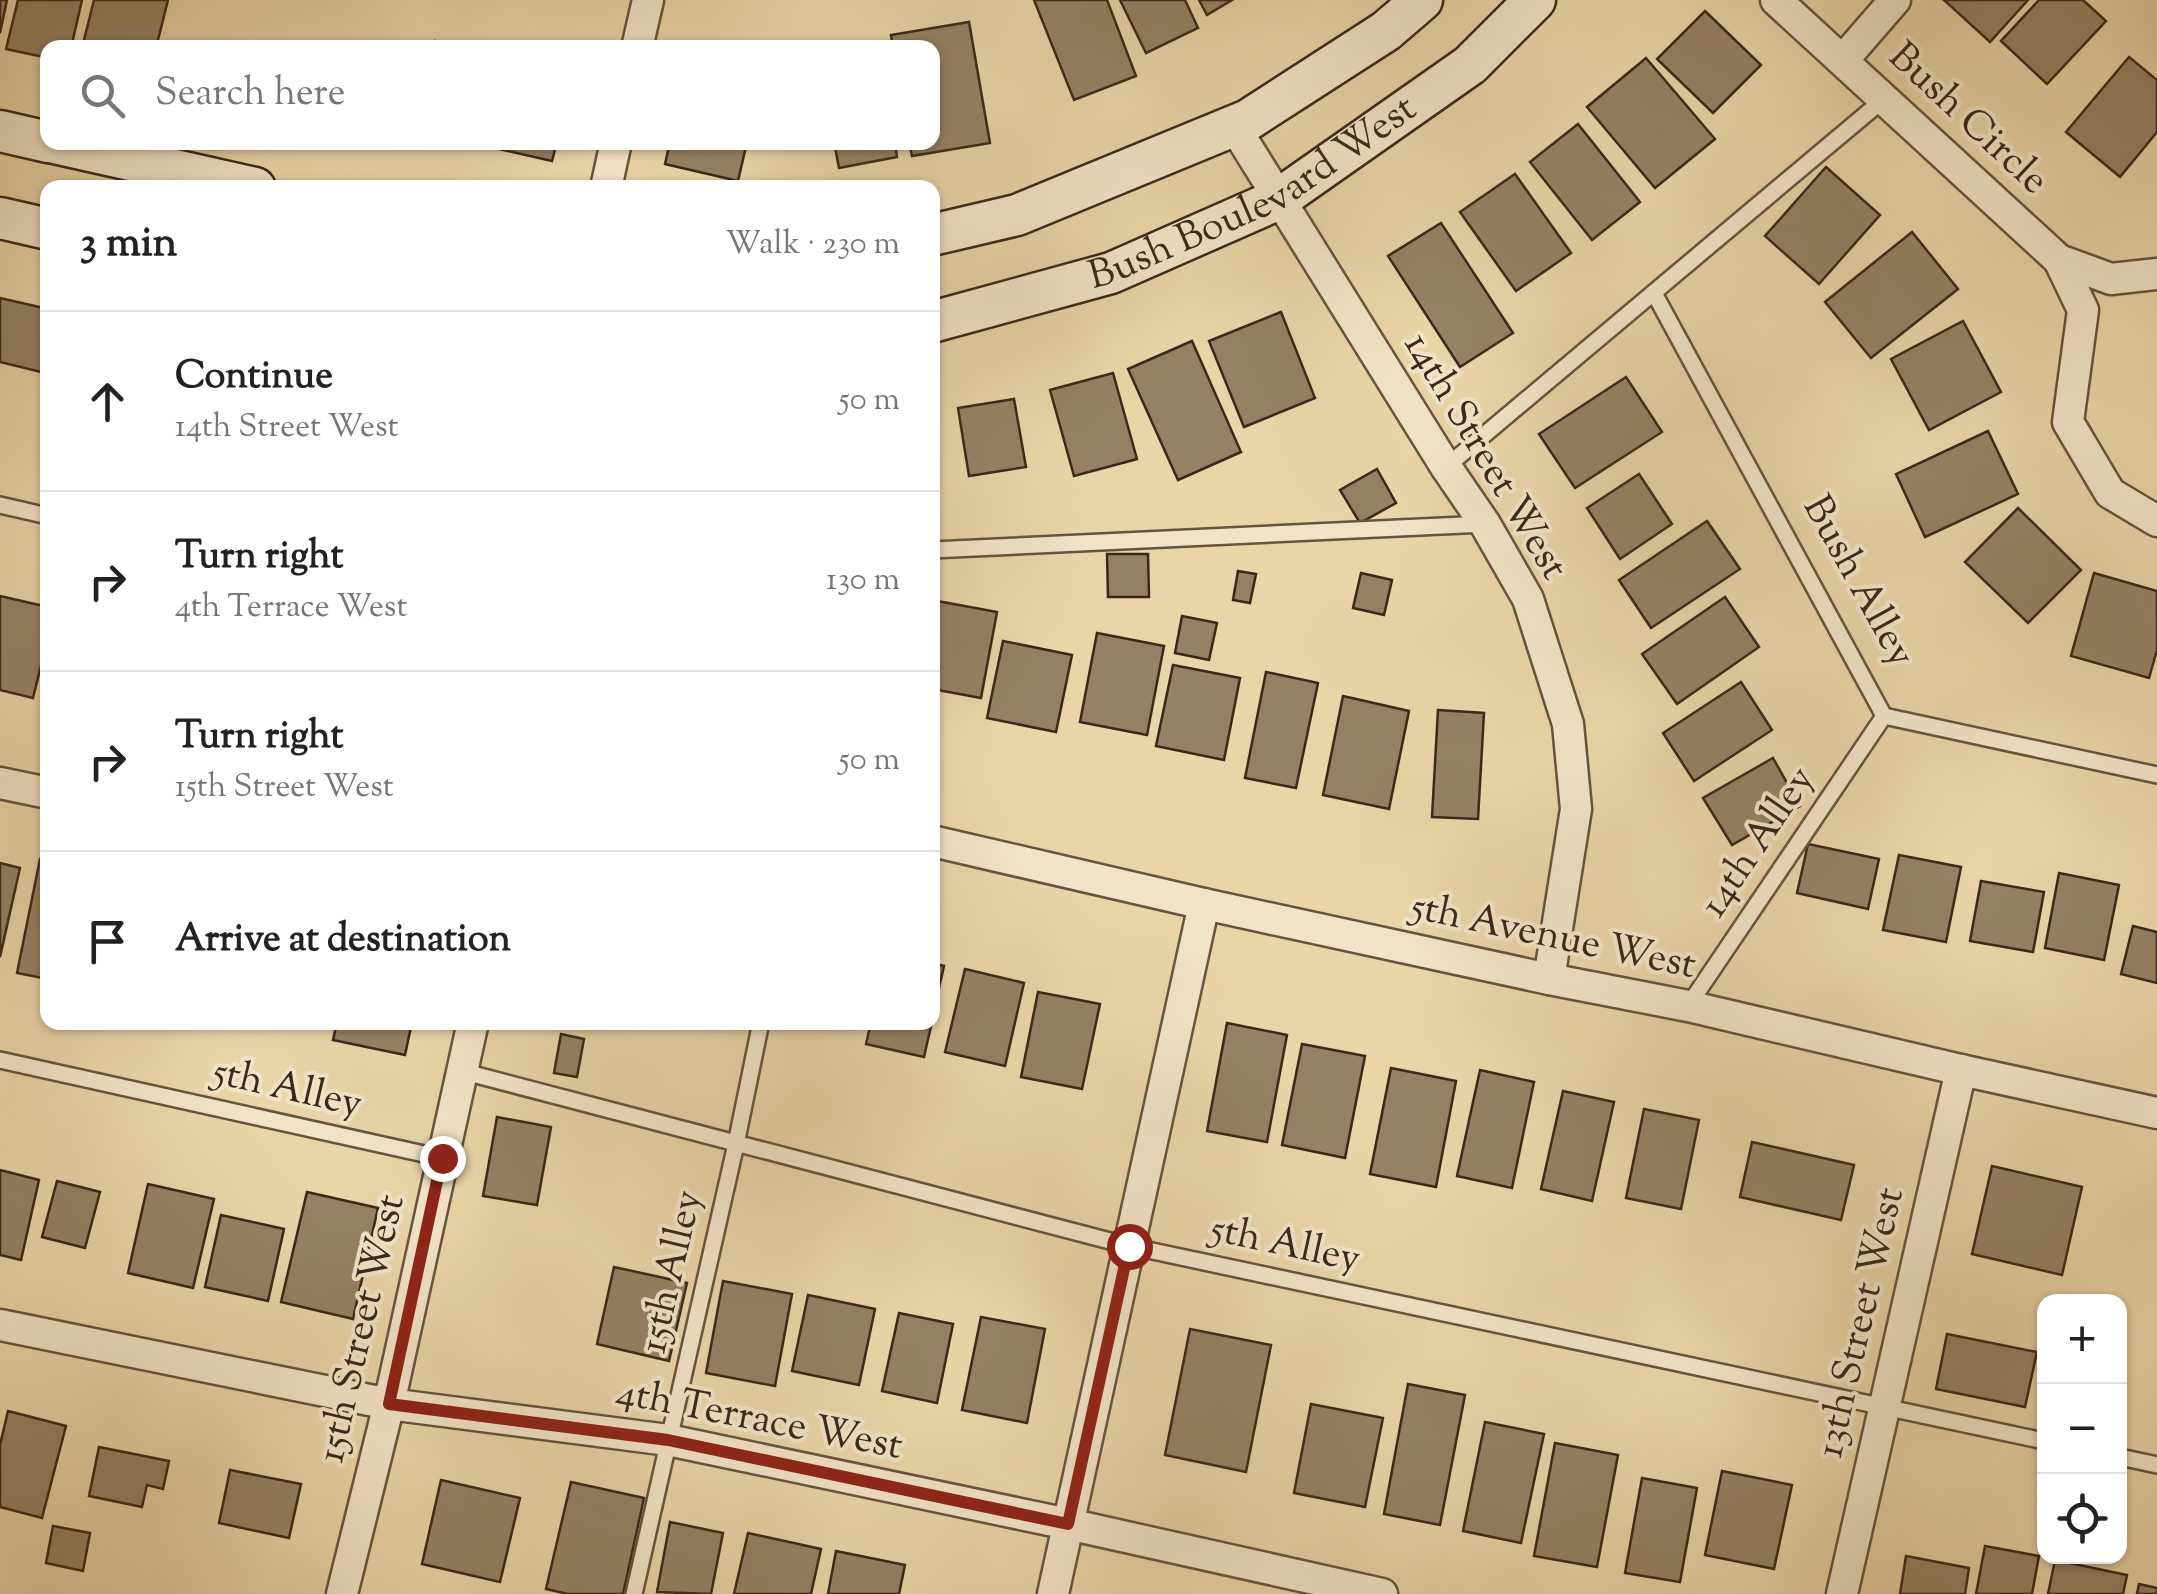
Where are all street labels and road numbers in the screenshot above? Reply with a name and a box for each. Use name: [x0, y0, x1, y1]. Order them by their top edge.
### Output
street label: Bush Circle: [1874, 31, 2060, 209]
street label: Bush Boulevard West: [1082, 82, 1429, 306]
street label: 14th Street West: [1388, 323, 1581, 592]
street label: Bush Alley: [1786, 486, 1928, 678]
street label: 14th Alley: [1687, 756, 1831, 930]
street label: 5th Avenue West: [1403, 880, 1701, 996]
street label: 5th Alley: [205, 1045, 367, 1135]
street label: 13th Street West: [1803, 1182, 1921, 1464]
street label: 15th Alley: [627, 1185, 719, 1359]
street label: 15th Street West: [304, 1189, 422, 1469]
street label: 5th Alley: [1203, 1202, 1365, 1290]
street label: 4th Terrace West: [611, 1365, 907, 1477]

